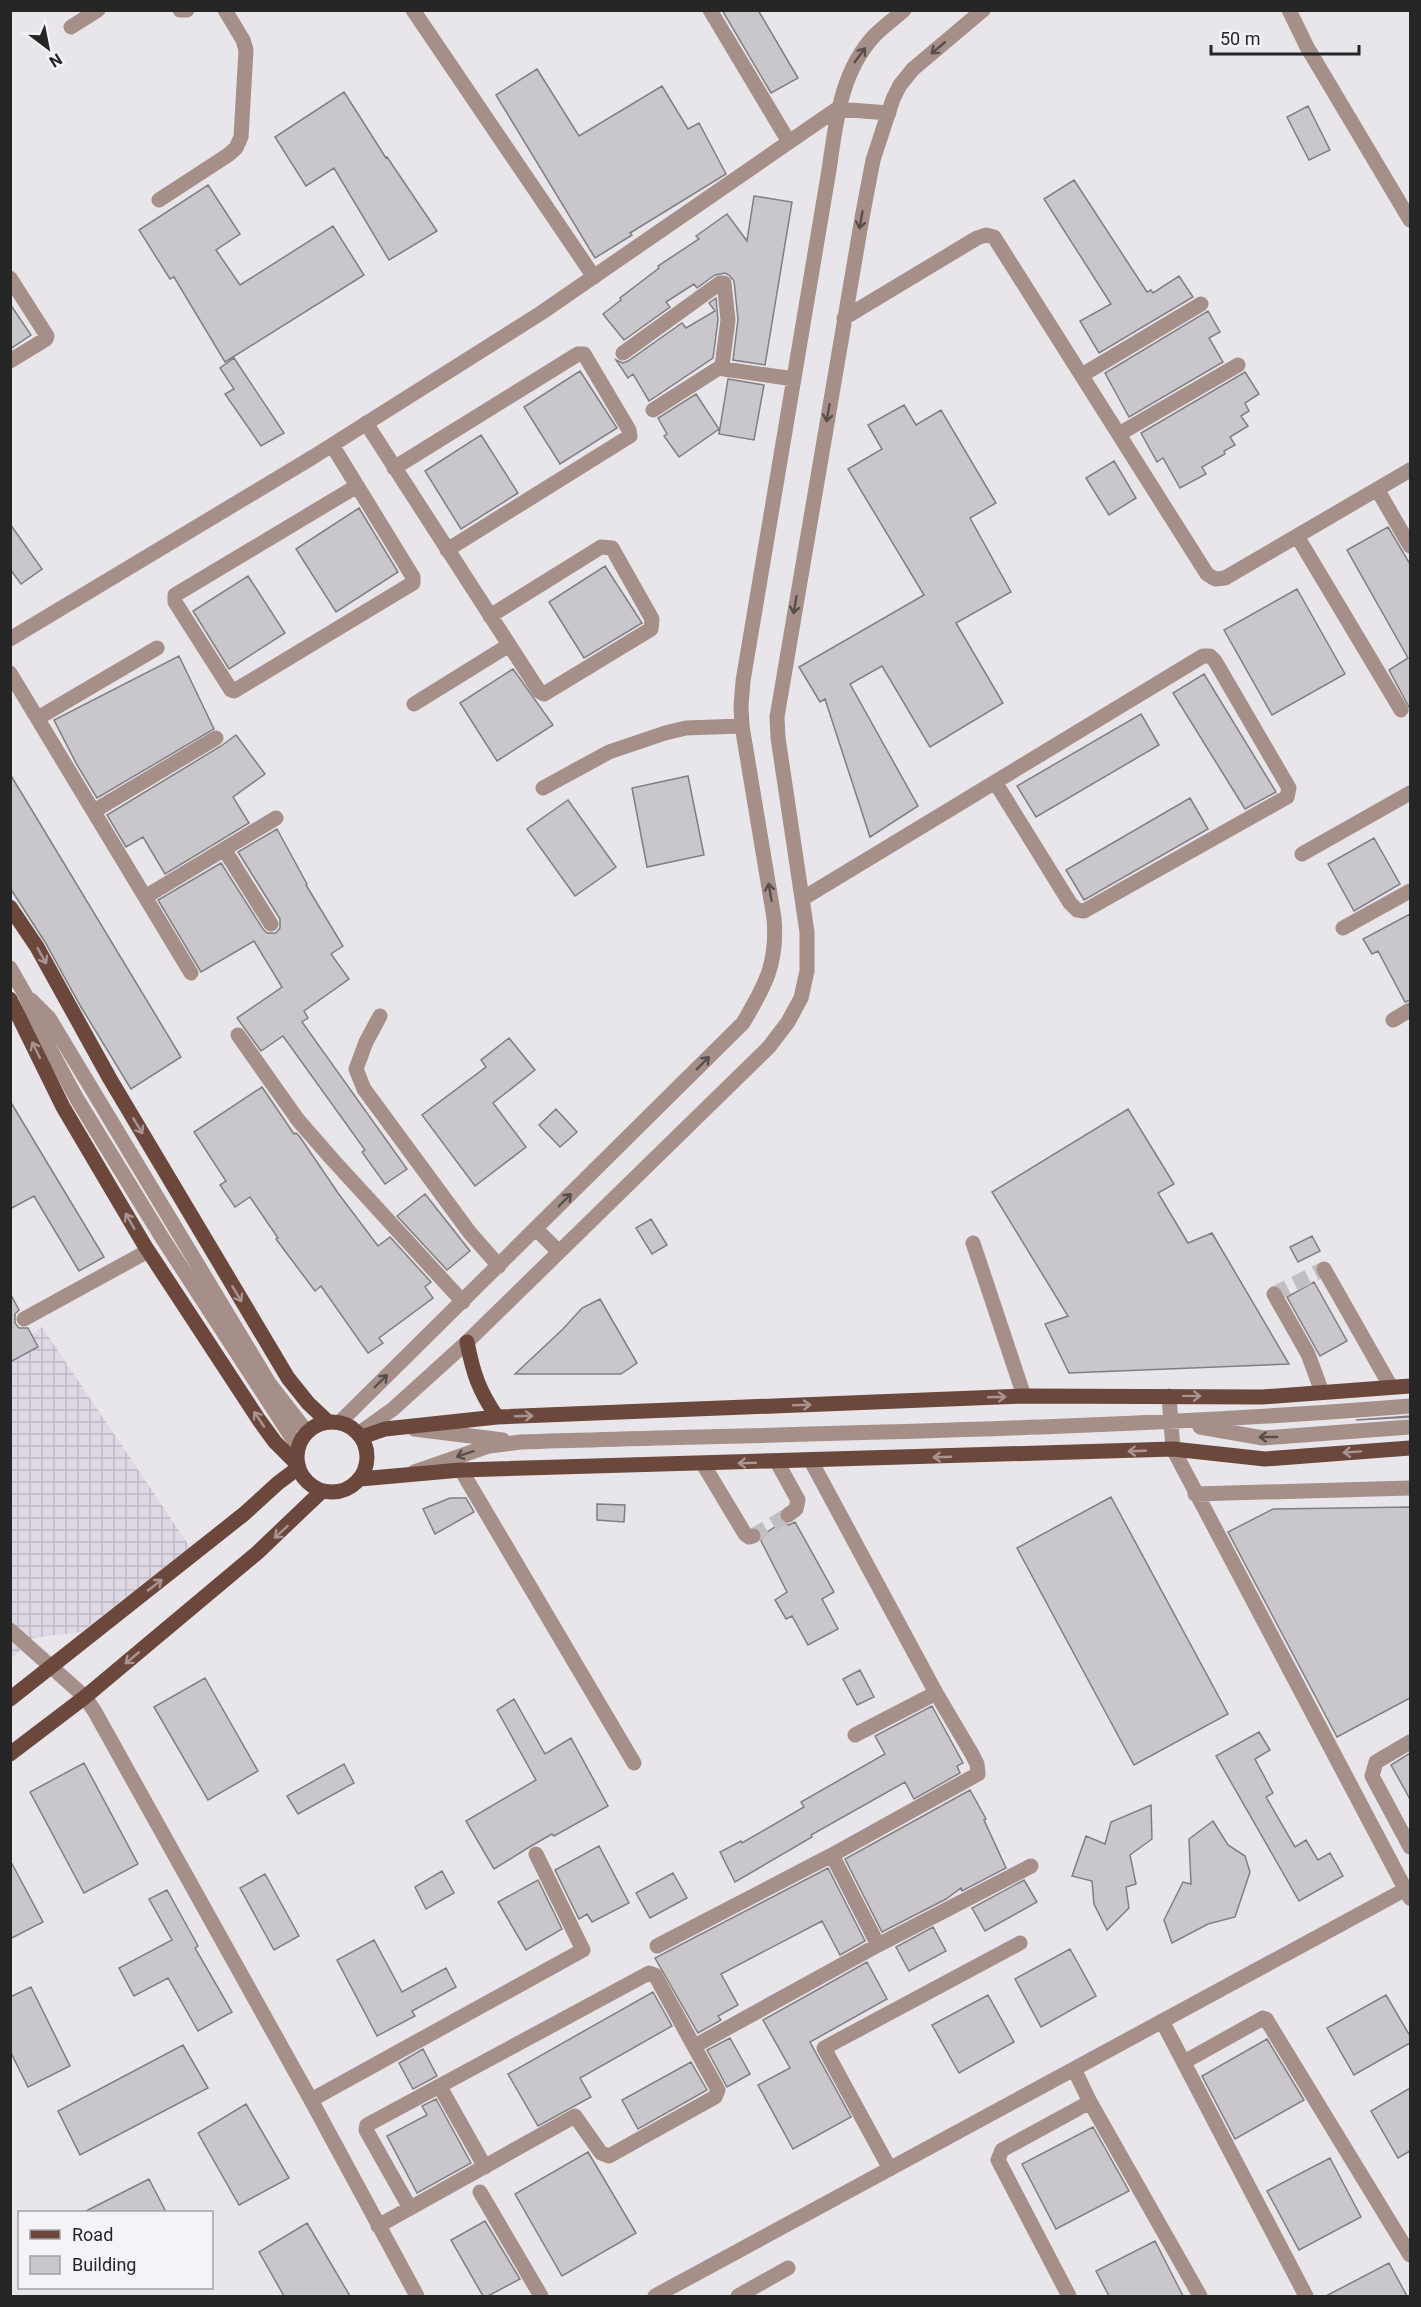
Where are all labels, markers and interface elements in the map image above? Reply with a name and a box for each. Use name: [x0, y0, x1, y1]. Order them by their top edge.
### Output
north arrow: [18, 18, 78, 78]
scale bar: [1211, 18, 1360, 56]
text: 50 m: [1220, 28, 1260, 49]
one-way arrow: [931, 41, 946, 55]
one-way arrow: [854, 48, 866, 64]
text: N: [46, 49, 66, 71]
one-way arrow: [855, 210, 866, 230]
one-way arrow: [822, 402, 833, 422]
one-way arrow: [789, 594, 800, 614]
one-way arrow: [764, 883, 775, 902]
one-way arrow: [37, 947, 48, 965]
one-way arrow: [29, 1042, 41, 1060]
one-way arrow: [696, 1055, 711, 1070]
one-way arrow: [132, 1118, 144, 1135]
one-way arrow: [558, 1193, 573, 1208]
one-way arrow: [124, 1213, 136, 1230]
one-way arrow: [232, 1285, 244, 1302]
one-way arrow: [374, 1374, 389, 1389]
one-way arrow: [1182, 1390, 1202, 1402]
one-way arrow: [987, 1392, 1007, 1403]
one-way arrow: [792, 1400, 812, 1411]
one-way arrow: [513, 1411, 533, 1422]
one-way arrow: [253, 1412, 265, 1428]
one-way arrow: [1259, 1431, 1279, 1442]
one-way arrow: [1127, 1445, 1147, 1456]
one-way arrow: [1343, 1447, 1363, 1458]
one-way arrow: [456, 1449, 475, 1460]
one-way arrow: [932, 1451, 952, 1462]
one-way arrow: [738, 1457, 758, 1468]
one-way arrow: [273, 1525, 288, 1539]
one-way arrow: [147, 1578, 163, 1591]
one-way arrow: [124, 1652, 140, 1665]
legend: [18, 2211, 213, 2289]
text: Road: [72, 2224, 113, 2245]
text: Building: [72, 2254, 136, 2275]

